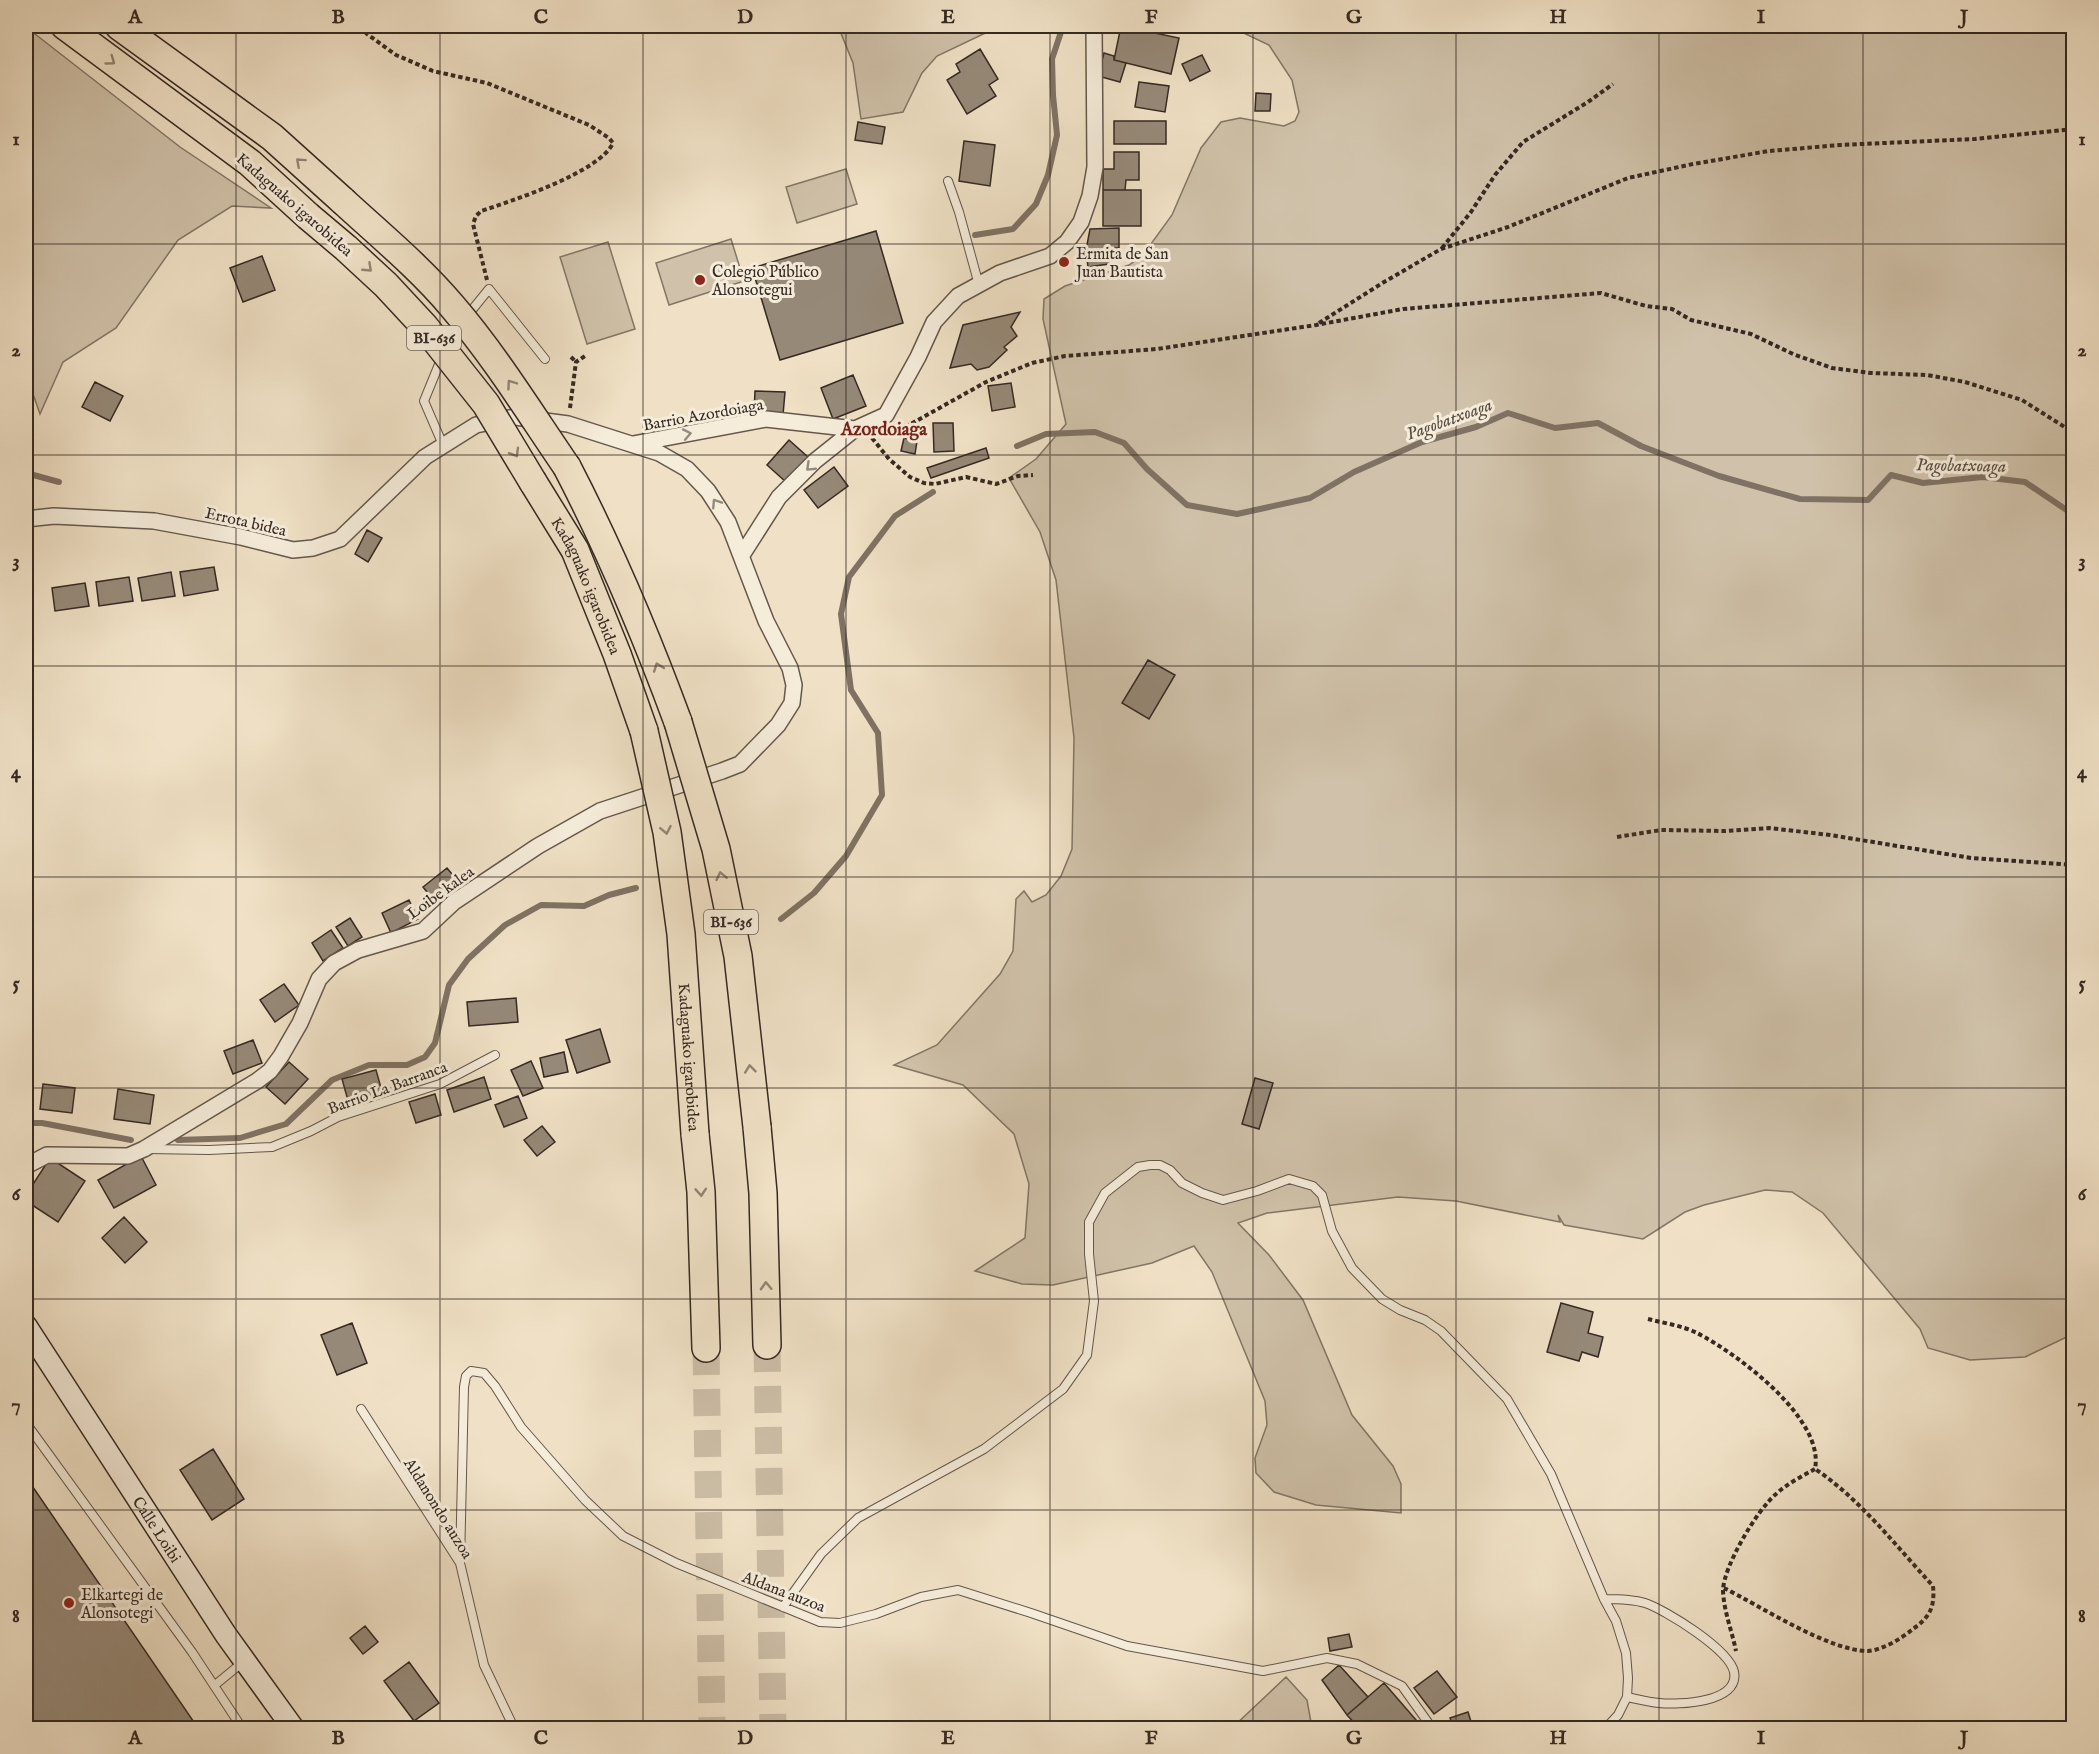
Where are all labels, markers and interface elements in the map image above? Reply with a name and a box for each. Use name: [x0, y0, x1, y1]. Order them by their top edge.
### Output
text: A: [127, 5, 143, 30]
text: B: [331, 5, 345, 30]
text: C: [534, 5, 548, 30]
text: D: [737, 5, 753, 30]
text: E: [941, 5, 955, 30]
text: F: [1145, 5, 1158, 30]
text: G: [1346, 5, 1363, 30]
text: H: [1549, 5, 1567, 30]
text: I: [1757, 5, 1766, 30]
text: J: [1957, 5, 1969, 30]
one-way arrow: [104, 54, 115, 65]
text: 1: [12, 127, 20, 152]
text: 1: [2078, 127, 2086, 152]
street label: Kadaguako igarobidea: [231, 149, 356, 262]
one-way arrow: [296, 158, 307, 169]
place label: Ermita de San Juan Bautista: [1074, 245, 1169, 283]
marker: Ermita de San Juan Bautista: [1057, 255, 1071, 269]
one-way arrow: [361, 261, 372, 272]
place label: Colegio Público Alonsotegui: [711, 263, 819, 301]
marker: Colegio Público Alonsotegui: [693, 273, 707, 287]
road number: BI-636: [407, 326, 461, 350]
text: 2: [11, 338, 21, 363]
text: 2: [2077, 338, 2087, 363]
one-way arrow: [507, 379, 518, 390]
water label: Pagobatxoaga: [1403, 394, 1496, 447]
street label: Barrio Azordoiaga: [641, 396, 765, 436]
district label: Azordoiaga: [840, 419, 928, 442]
one-way arrow: [682, 428, 692, 441]
one-way arrow: [508, 447, 520, 457]
water label: Pagobatxoaga: [1916, 454, 2006, 479]
one-way arrow: [806, 459, 817, 470]
one-way arrow: [712, 499, 724, 509]
street label: Errota bidea: [203, 504, 288, 542]
street label: Kadaguako igarobidea: [545, 514, 624, 658]
text: 3: [12, 549, 20, 574]
text: 3: [2078, 549, 2086, 574]
one-way arrow: [653, 662, 665, 673]
text: 4: [11, 760, 22, 785]
text: 4: [2077, 760, 2088, 785]
one-way arrow: [659, 824, 672, 834]
street label: Loibe kalea: [404, 863, 479, 925]
one-way arrow: [715, 871, 728, 881]
road number: BI-636: [704, 910, 758, 934]
text: 5: [12, 971, 20, 996]
text: 5: [2078, 971, 2086, 996]
street label: Kadaguako igarobidea: [672, 983, 703, 1132]
street label: Barrio La Barranca: [325, 1058, 450, 1120]
one-way arrow: [744, 1064, 757, 1073]
text: 6: [12, 1182, 22, 1207]
text: 6: [2078, 1182, 2088, 1207]
one-way arrow: [694, 1187, 707, 1196]
one-way arrow: [759, 1282, 772, 1291]
text: 7: [11, 1393, 21, 1418]
text: 7: [2077, 1393, 2087, 1418]
street label: Aldanondo auzoa: [398, 1454, 476, 1563]
street label: Calle Loibi: [127, 1493, 185, 1567]
street label: Aldana auzoa: [738, 1567, 828, 1618]
place label: Elkartegi de Alonsotegi: [80, 1586, 163, 1624]
marker: Elkartegi de Alonsotegi: [62, 1596, 76, 1610]
text: 8: [12, 1604, 20, 1629]
text: 8: [2078, 1604, 2086, 1629]
text: A: [127, 1726, 143, 1751]
text: B: [331, 1726, 345, 1751]
text: C: [534, 1726, 548, 1751]
text: D: [737, 1726, 753, 1751]
text: E: [941, 1726, 955, 1751]
text: F: [1145, 1726, 1158, 1751]
text: G: [1346, 1726, 1363, 1751]
text: H: [1549, 1726, 1567, 1751]
text: I: [1757, 1726, 1766, 1751]
text: J: [1957, 1726, 1969, 1751]

